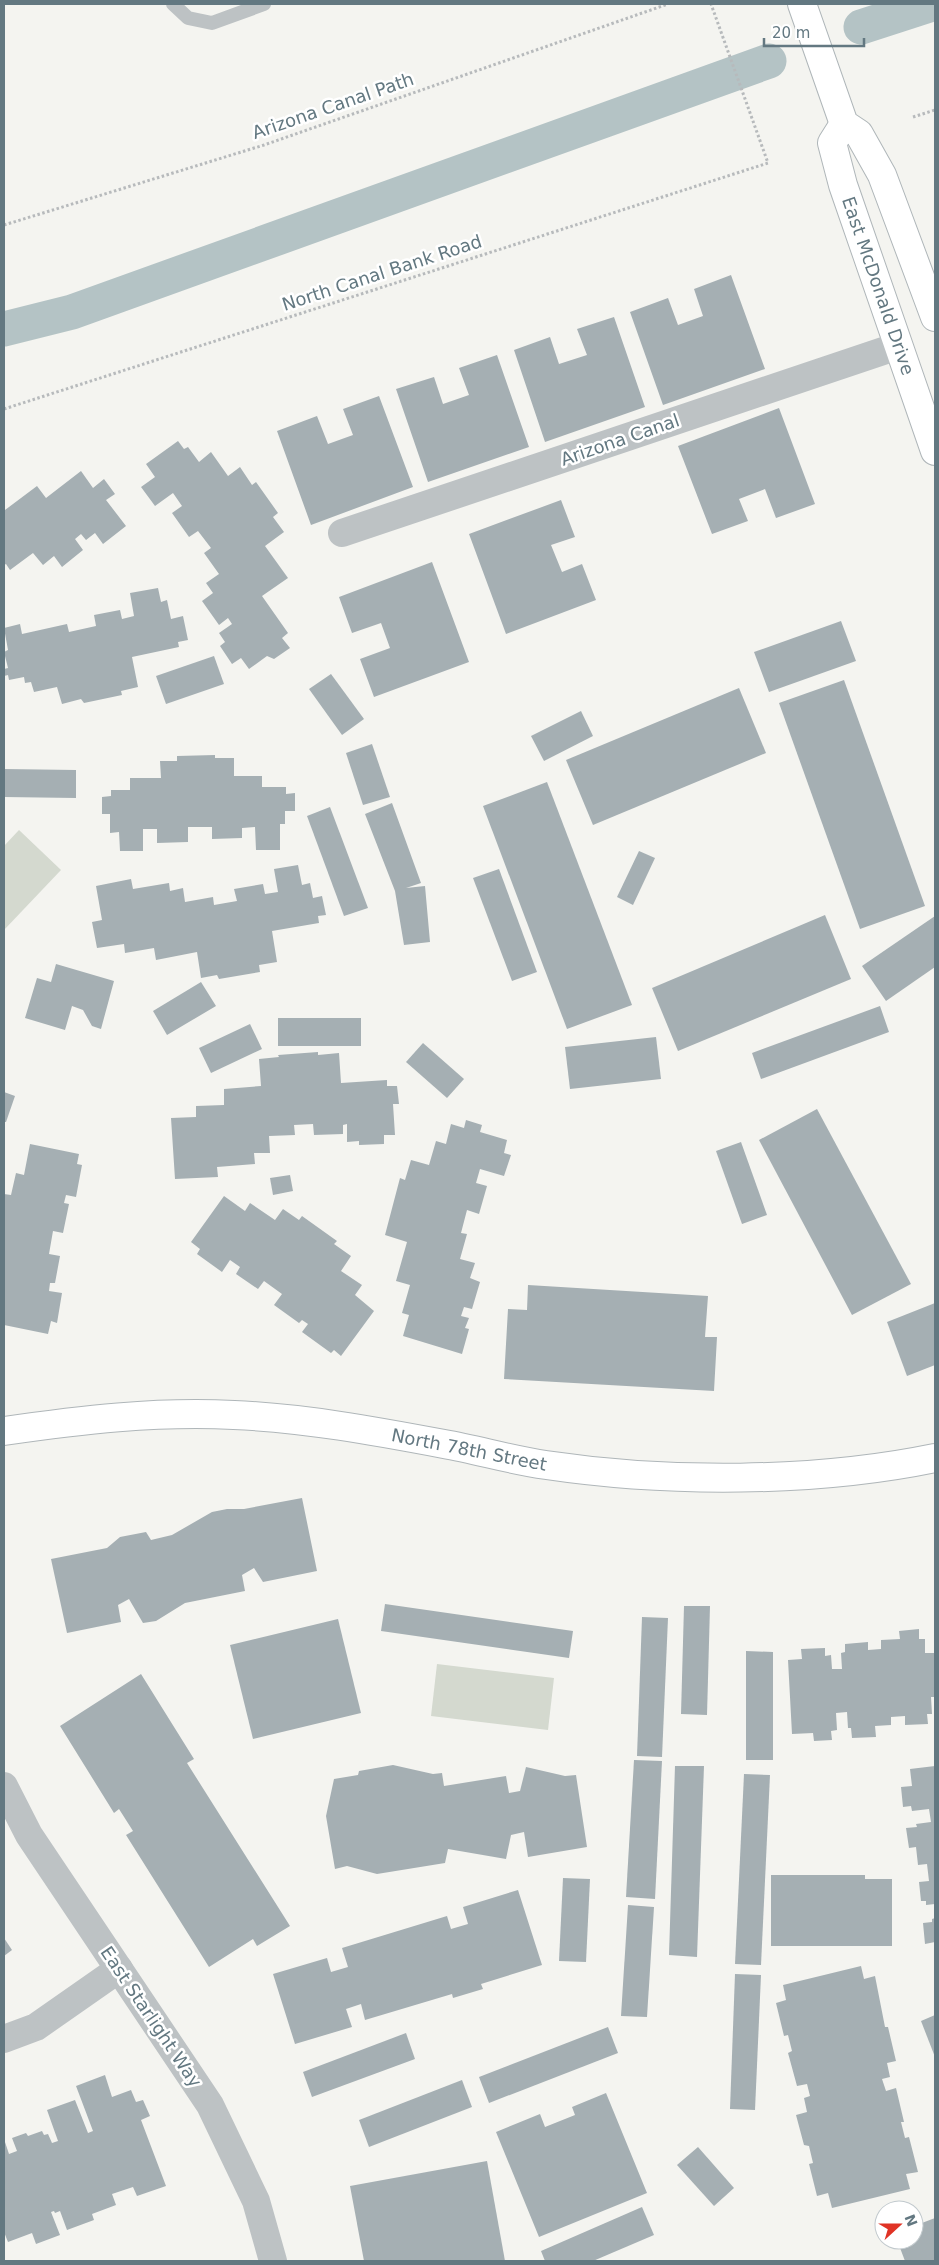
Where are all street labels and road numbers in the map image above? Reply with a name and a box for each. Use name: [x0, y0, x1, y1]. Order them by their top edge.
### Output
street label: Arizona Canal Path: [249, 68, 416, 143]
street label: East McDonald Drive: [838, 194, 919, 378]
street label: North Canal Bank Road: [279, 230, 484, 315]
street label: Arizona Canal: [558, 409, 682, 470]
street label: North 78th Street: [390, 1424, 549, 1475]
street label: East Starlight Way: [96, 1942, 207, 2091]

